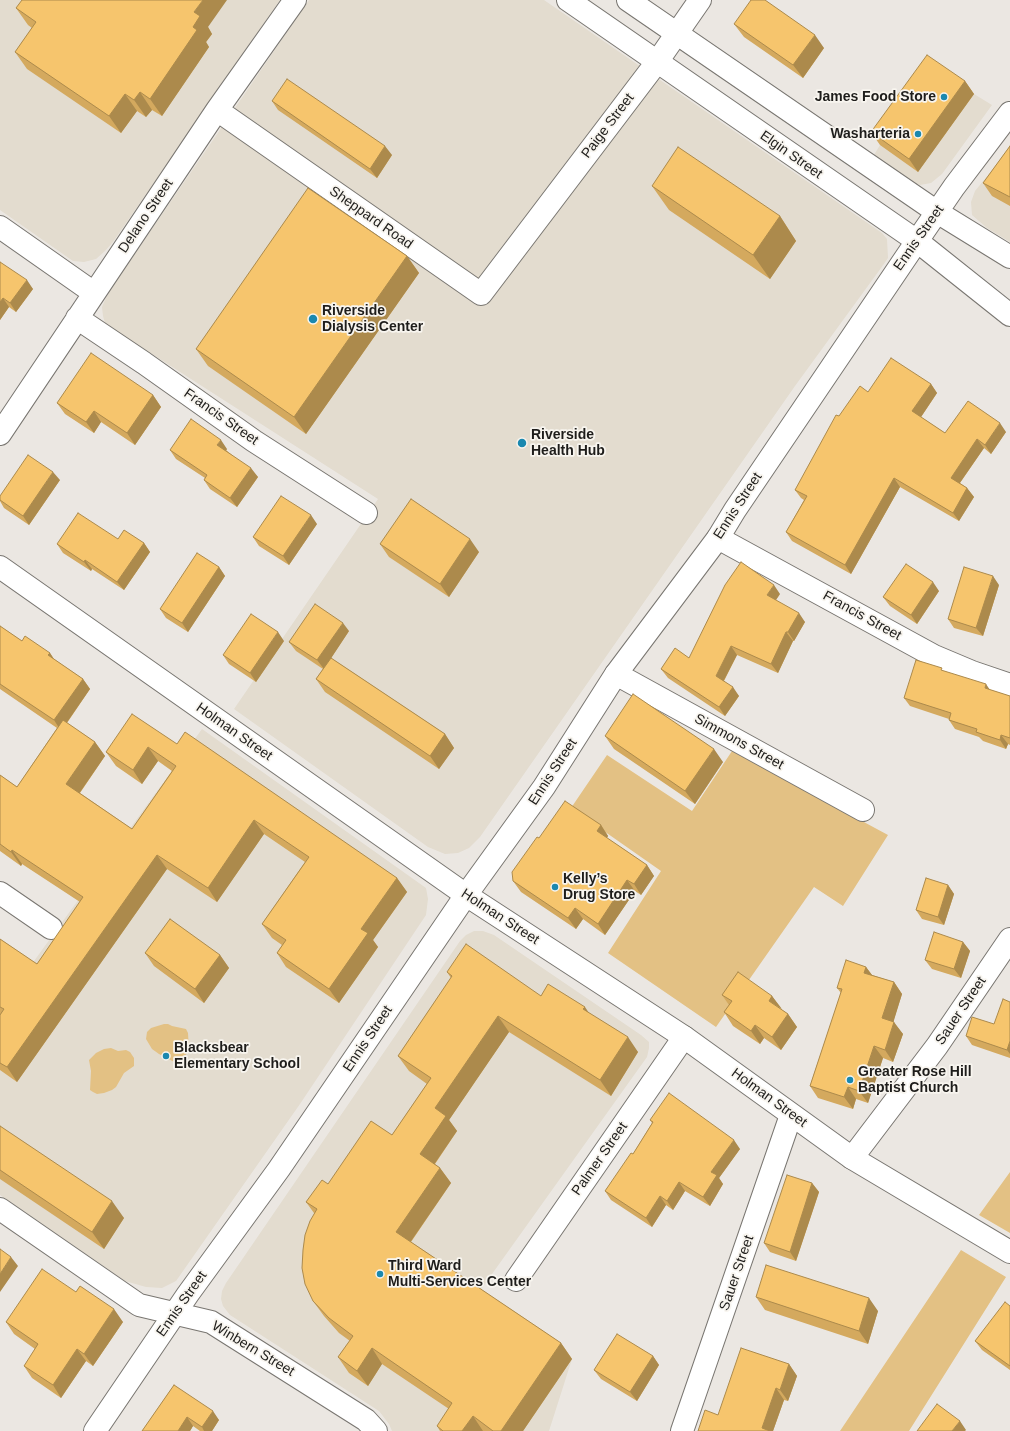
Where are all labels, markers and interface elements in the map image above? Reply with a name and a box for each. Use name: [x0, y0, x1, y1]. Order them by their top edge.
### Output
place label: James Food Store: [815, 89, 936, 105]
street label: Paige Street: [578, 90, 638, 162]
marker: James Food Store: [939, 92, 949, 102]
place label: Washarteria: [830, 126, 910, 142]
street label: Elgin Street: [757, 127, 825, 183]
marker: Washarteria: [913, 129, 923, 139]
street label: Delano Street: [115, 176, 177, 256]
street label: Sheppard Road: [326, 183, 416, 253]
street label: Ennis Street: [890, 202, 948, 274]
place label: Riverside Dialysis Center: [322, 303, 423, 336]
marker: Riverside Dialysis Center: [307, 313, 319, 325]
street label: Francis Street: [180, 385, 262, 449]
place label: Riverside Health Hub: [531, 427, 605, 460]
marker: Riverside Health Hub: [516, 437, 528, 449]
street label: Ennis Street: [710, 469, 766, 543]
street label: Francis Street: [820, 588, 904, 644]
street label: Holman Street: [193, 699, 275, 765]
street label: Simmons Street: [691, 711, 787, 773]
street label: Ennis Street: [525, 735, 581, 809]
place label: Kelly’s Drug Store: [563, 871, 635, 904]
marker: Kelly’s Drug Store: [550, 882, 560, 892]
street label: Holman Street: [458, 886, 542, 948]
street label: Sauer Street: [932, 974, 990, 1048]
street label: Ennis Street: [340, 1003, 396, 1075]
place label: Blacksbear Elementary School: [174, 1040, 300, 1072]
marker: Blacksbear Elementary School: [161, 1051, 171, 1061]
place label: Greater Rose Hill Baptist Church: [858, 1064, 972, 1096]
street label: Holman Street: [728, 1065, 810, 1131]
marker: Greater Rose Hill Baptist Church: [845, 1075, 855, 1085]
street label: Palmer Street: [569, 1119, 631, 1199]
street label: Sauer Street: [716, 1233, 758, 1313]
place label: Third Ward Multi-Services Center: [388, 1258, 531, 1290]
street label: Ennis Street: [153, 1268, 211, 1340]
marker: Third Ward Multi-Services Center: [375, 1269, 385, 1279]
street label: Winbern Street: [209, 1318, 297, 1380]

